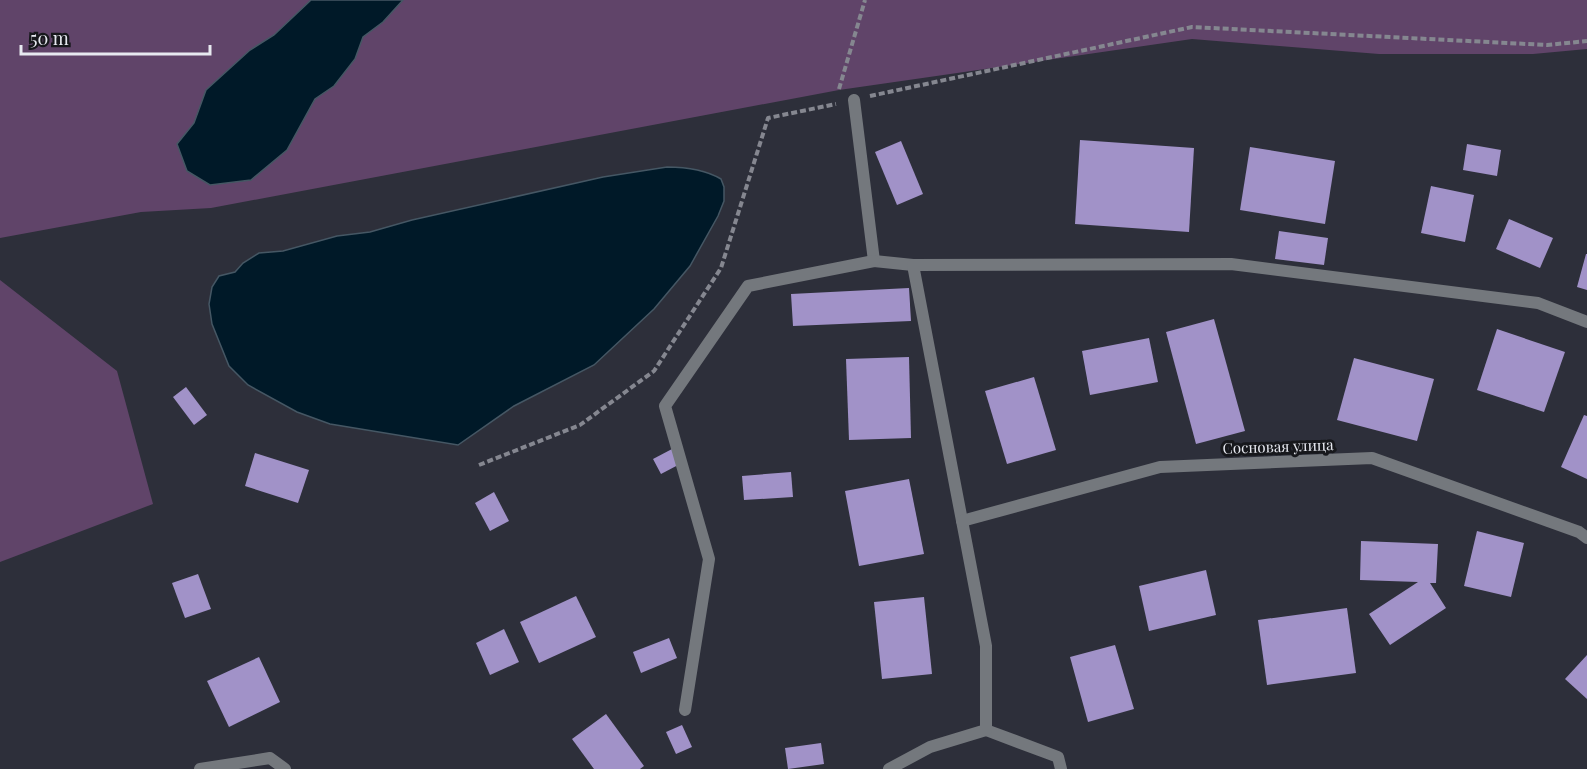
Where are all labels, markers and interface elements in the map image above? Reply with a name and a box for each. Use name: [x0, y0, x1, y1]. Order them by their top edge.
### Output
scale bar: [21, 18, 210, 56]
text: 50 m: [30, 26, 69, 50]
street label: Сосновая улица: [1222, 434, 1334, 458]

